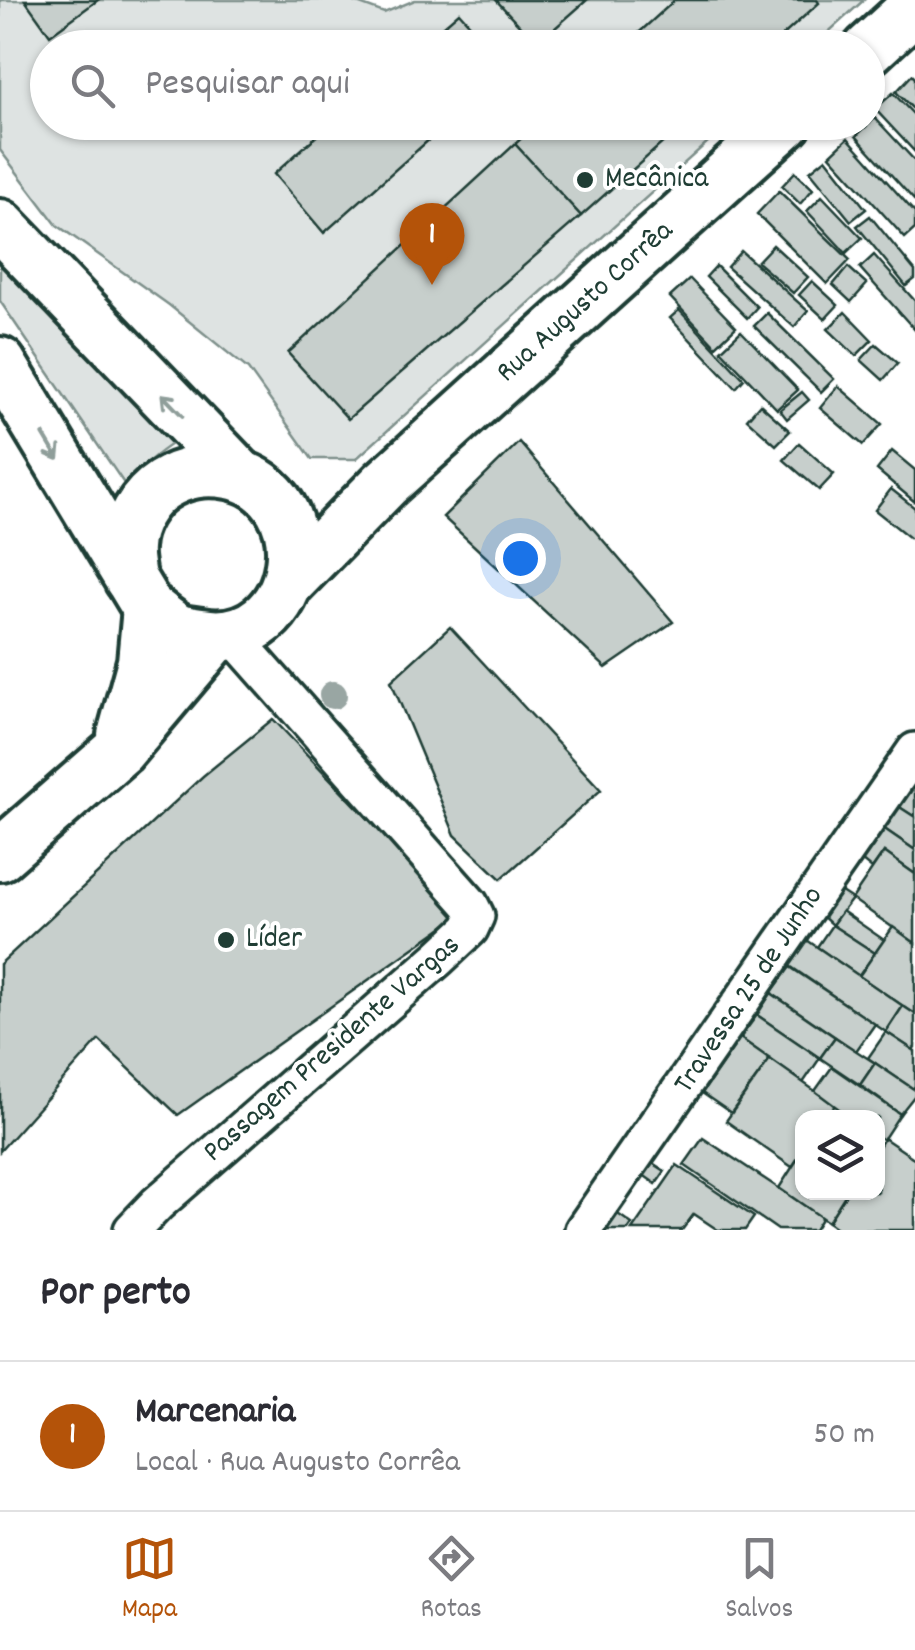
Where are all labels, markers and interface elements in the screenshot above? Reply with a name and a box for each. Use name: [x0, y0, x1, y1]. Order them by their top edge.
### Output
search box: [30, 30, 885, 140]
icon: search: [65, 58, 120, 113]
text: Pesquisar aqui: [145, 58, 350, 113]
place label: Mecânica: [605, 159, 709, 202]
marker: Mecânica: [574, 169, 596, 191]
pin: 1: [400, 202, 464, 285]
street label: Rua Augusto Corrêa: [488, 211, 685, 394]
one-way arrow: [161, 393, 185, 418]
one-way arrow: [41, 432, 61, 461]
your location: [495, 533, 546, 584]
street label: Travessa 25 de Junho: [665, 879, 835, 1103]
place label: Líder: [246, 919, 302, 962]
street label: Passagem Presidente Vargas: [195, 926, 471, 1174]
marker: Líder: [215, 929, 237, 951]
map controls: [795, 1110, 885, 1200]
button: layers: [795, 1110, 885, 1200]
text: Por perto: [40, 1265, 191, 1325]
text: Marcenaria: [135, 1386, 295, 1441]
text: 1: [69, 1413, 76, 1459]
text: 50 m: [813, 1413, 875, 1459]
text: Local · Rua Augusto Corrêa: [135, 1441, 460, 1487]
tab: Mapa: [122, 1531, 177, 1631]
tab: Rotas: [421, 1531, 482, 1631]
tab: Salvos: [725, 1531, 793, 1631]

